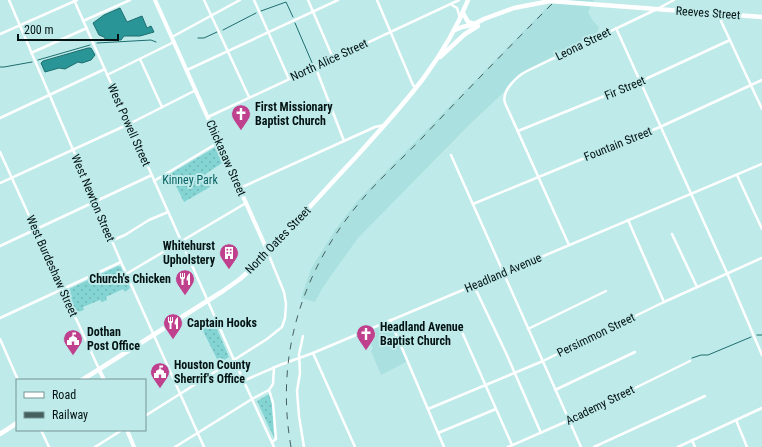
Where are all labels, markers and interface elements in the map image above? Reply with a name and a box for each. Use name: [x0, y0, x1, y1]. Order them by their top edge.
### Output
street label: Reeves Street: [675, 4, 741, 22]
scale bar: [18, 16, 118, 42]
text: 200 m: [24, 23, 54, 37]
street label: Leona Street: [553, 24, 613, 63]
street label: North Alice Street: [288, 36, 370, 84]
street label: Fir Street: [602, 73, 648, 103]
street label: West Powell Street: [105, 82, 154, 169]
place label: First Missionary Baptist Church: [255, 100, 333, 128]
church icon: First Missionary Baptist Church: [230, 103, 252, 131]
street label: Chickasaw Street: [203, 118, 249, 199]
street label: Fountain Street: [582, 124, 654, 164]
street label: West Newton Street: [68, 152, 118, 244]
park label: Kinney Park: [162, 173, 218, 187]
street label: North Oates Street: [242, 203, 314, 277]
street label: West Burdeshaw Street: [23, 213, 81, 319]
place label: Whitehurst Upholstery: [163, 239, 216, 267]
building icon: Whitehurst Upholstery: [218, 242, 240, 270]
street label: Headland Avenue: [462, 250, 544, 296]
restaurant icon: Church's Chicken: [174, 268, 196, 296]
place label: Church's Chicken: [89, 272, 171, 286]
street label: Persimmon Street: [555, 310, 638, 360]
restaurant icon: Captain Hooks: [162, 312, 184, 340]
place label: Captain Hooks: [187, 316, 258, 330]
place label: Headland Avenue Baptist Church: [380, 320, 464, 348]
church icon: Headland Avenue Baptist Church: [355, 323, 377, 351]
place label: Dothan Post Office: [87, 325, 140, 353]
public building icon: Dothan Post Office: [62, 328, 84, 356]
place label: Houston County Sherrif's Office: [174, 358, 251, 386]
public building icon: Houston County Sherrif's Office: [149, 361, 171, 389]
legend: [16, 379, 146, 431]
street label: Academy Street: [563, 382, 637, 428]
text: Road: [52, 388, 76, 402]
text: Railway: [52, 408, 88, 422]

